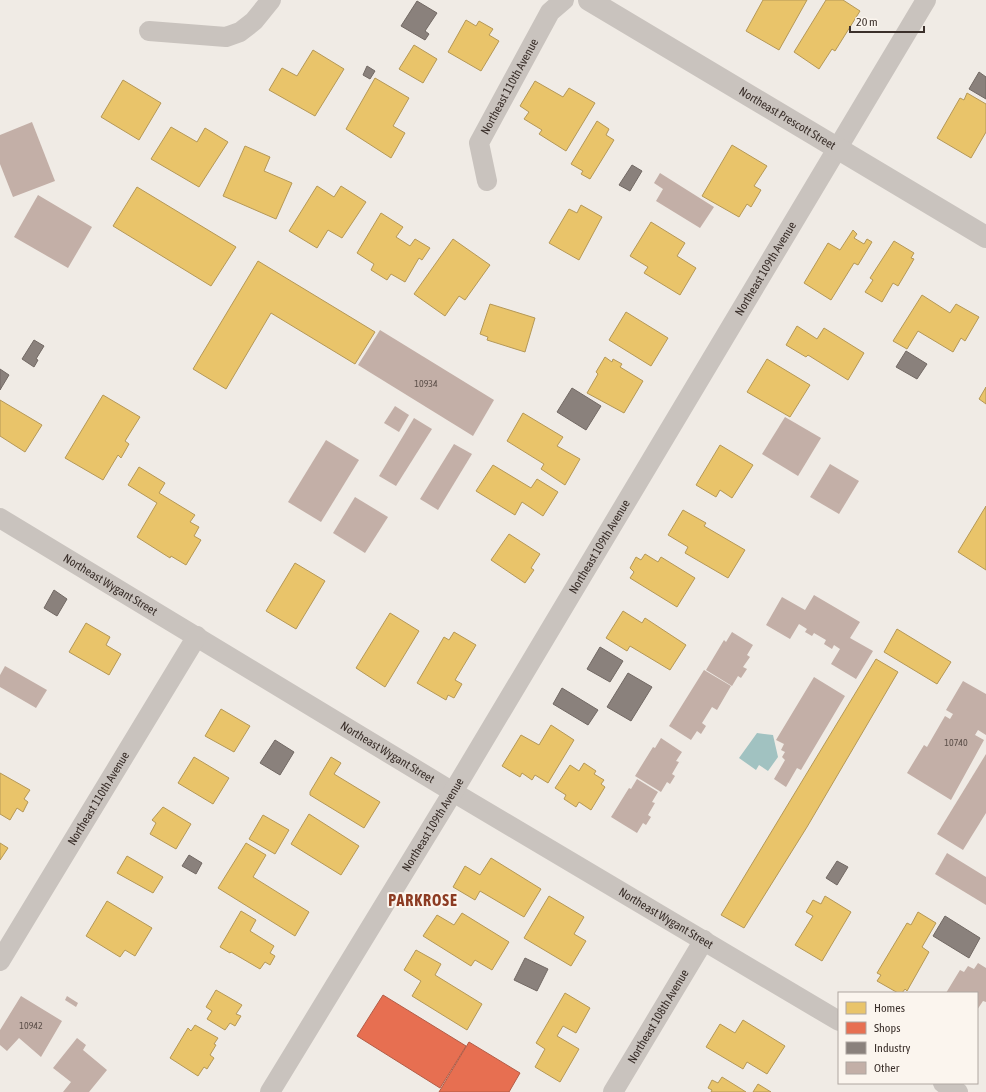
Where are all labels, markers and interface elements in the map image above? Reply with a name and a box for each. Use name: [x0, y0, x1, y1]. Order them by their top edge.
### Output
scale bar: [850, 8, 924, 34]
text: 20 m: [856, 15, 878, 29]
street label: Northeast 110th Avenue: [478, 36, 541, 137]
street label: Northeast Prescott Street: [736, 84, 839, 153]
street label: Northeast 109th Avenue: [732, 219, 799, 318]
house number: 10934: [414, 378, 438, 389]
street label: Northeast 109th Avenue: [566, 497, 633, 596]
street label: Northeast Wygant Street: [61, 551, 160, 619]
street label: Northeast Wygant Street: [338, 719, 438, 786]
house number: 10740: [944, 737, 968, 748]
street label: Northeast 110th Avenue: [65, 749, 132, 848]
street label: Northeast 109th Avenue: [399, 775, 467, 874]
street label: Northeast Wygant Street: [616, 885, 716, 952]
district label: PARKROSE: [388, 891, 458, 909]
street label: Northeast 108th Avenue: [625, 967, 692, 1066]
legend: [838, 992, 978, 1084]
text: Homes: [874, 1001, 905, 1015]
house number: 10942: [19, 1020, 43, 1031]
text: Shops: [874, 1021, 900, 1035]
text: Industry: [874, 1041, 911, 1055]
text: Other: [874, 1061, 900, 1075]

